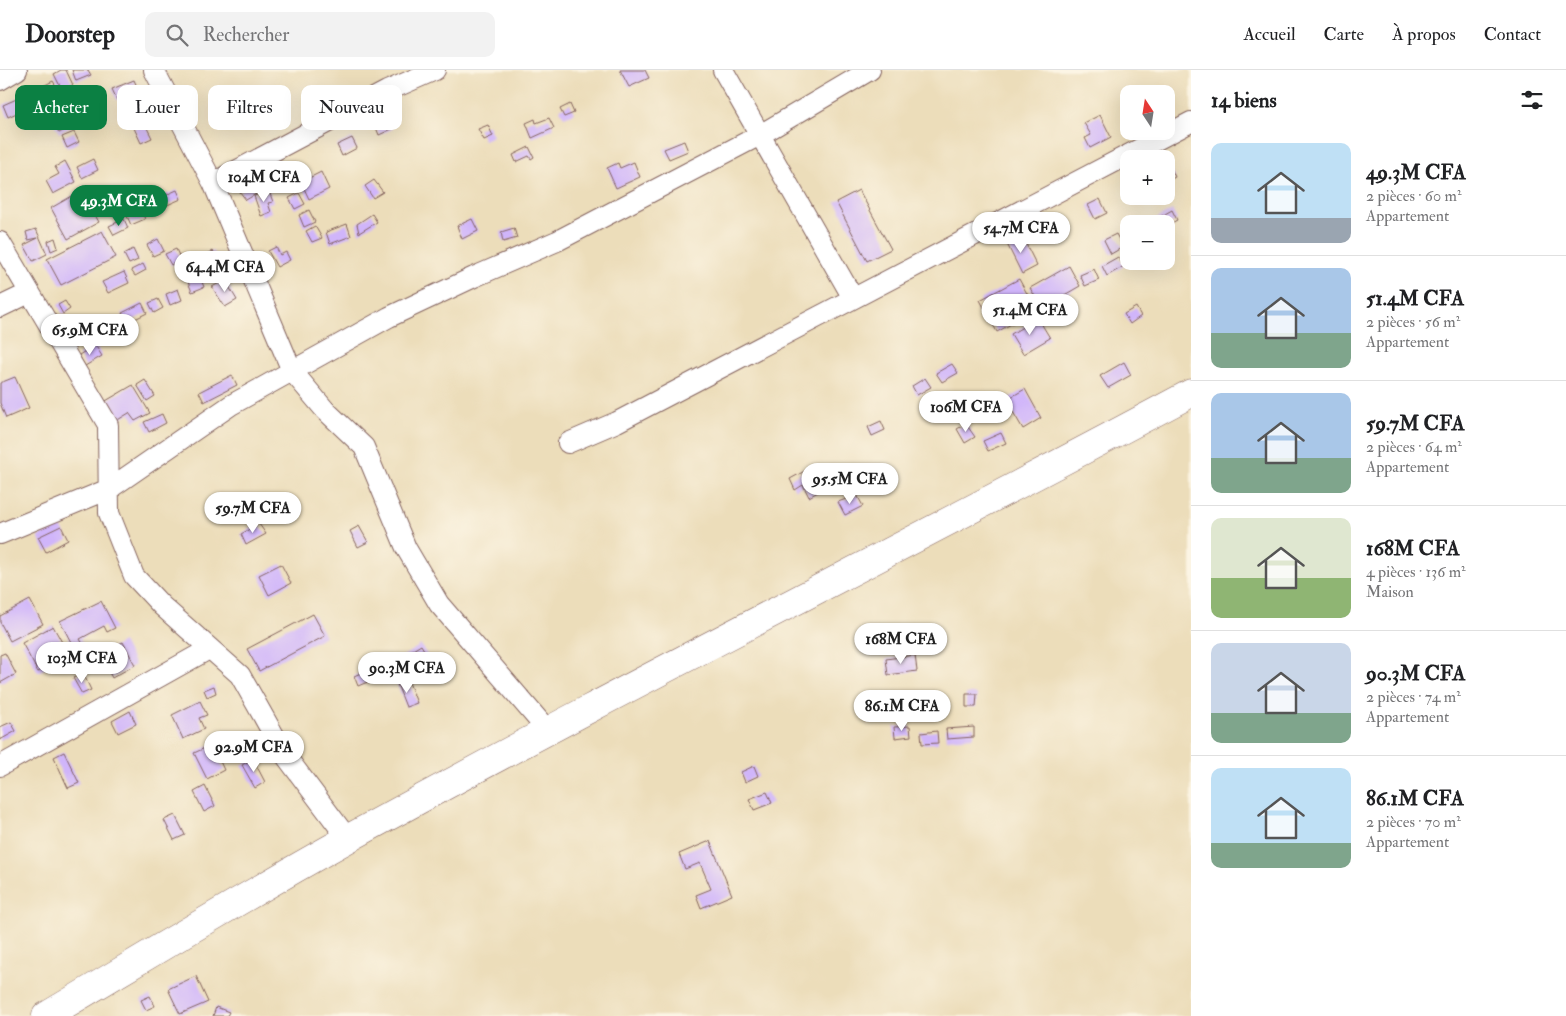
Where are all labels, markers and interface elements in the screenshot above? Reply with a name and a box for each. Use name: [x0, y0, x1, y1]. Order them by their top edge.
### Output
search box: [145, 12, 495, 57]
text: Doorstep: [25, 19, 115, 50]
icon: search: [163, 21, 191, 49]
text: Rechercher: [203, 23, 289, 47]
text: Accueil: [1243, 23, 1296, 46]
text: Carte: [1324, 23, 1364, 46]
text: À propos: [1392, 23, 1456, 46]
text: Contact: [1484, 23, 1541, 46]
chip: Acheter: [15, 85, 107, 130]
chip: Louer: [117, 85, 198, 130]
chip: Filtres: [208, 85, 291, 130]
chip: Nouveau: [301, 85, 402, 130]
north arrow: [1120, 85, 1175, 140]
map controls: [1120, 85, 1175, 270]
icon: filters: [1518, 86, 1546, 114]
text: 14 biens: [1211, 87, 1277, 114]
button: +: [1120, 150, 1175, 205]
text: 49.3M CFA: [1366, 159, 1466, 186]
pin: 104M CFA: [212, 160, 316, 203]
icon: home: [1251, 163, 1311, 223]
text: 104M CFA: [228, 167, 300, 187]
pin: 49.3M CFA: [62, 184, 176, 227]
text: 2 pièces · 60 m²: [1366, 186, 1461, 206]
text: 49.3M CFA: [81, 191, 157, 211]
text: Appartement: [1366, 206, 1449, 226]
pin: 54.7M CFA: [964, 212, 1078, 254]
button: −: [1120, 215, 1175, 270]
text: 54.7M CFA: [983, 218, 1059, 238]
pin: 64.4M CFA: [168, 250, 282, 293]
text: 64.4M CFA: [185, 257, 265, 277]
text: 51.4M CFA: [1366, 285, 1464, 312]
icon: home: [1251, 288, 1311, 348]
pin: 51.4M CFA: [973, 294, 1087, 336]
text: 51.4M CFA: [993, 300, 1067, 320]
text: 2 pièces · 56 m²: [1366, 312, 1460, 332]
pin: 65.9M CFA: [33, 314, 147, 356]
text: 65.9M CFA: [52, 320, 128, 340]
text: Appartement: [1366, 332, 1449, 352]
pin: 106M CFA: [914, 390, 1018, 433]
text: 106M CFA: [930, 397, 1002, 417]
text: 59.7M CFA: [1366, 410, 1465, 437]
icon: home: [1251, 413, 1311, 473]
text: 2 pièces · 64 m²: [1366, 437, 1462, 457]
text: Appartement: [1366, 457, 1449, 477]
pin: 95.5M CFA: [793, 462, 907, 505]
text: 95.5M CFA: [812, 469, 888, 489]
pin: 59.7M CFA: [196, 492, 310, 534]
text: 59.7M CFA: [215, 498, 291, 518]
text: 168M CFA: [1366, 535, 1460, 562]
icon: home: [1251, 538, 1311, 598]
text: 4 pièces · 136 m²: [1366, 562, 1466, 582]
text: Maison: [1366, 582, 1414, 602]
pin: 168M CFA: [849, 622, 953, 665]
text: 168M CFA: [865, 629, 937, 649]
pin: 103M CFA: [30, 642, 134, 684]
text: 103M CFA: [47, 648, 117, 668]
pin: 90.3M CFA: [350, 652, 464, 694]
text: 90.3M CFA: [369, 658, 445, 678]
text: 90.3M CFA: [1366, 660, 1466, 687]
icon: home: [1251, 663, 1311, 723]
text: 2 pièces · 74 m²: [1366, 687, 1461, 707]
pin: 86.1M CFA: [845, 690, 959, 732]
text: 86.1M CFA: [865, 696, 939, 716]
text: Appartement: [1366, 707, 1449, 727]
pin: 92.9M CFA: [197, 730, 311, 773]
text: 92.9M CFA: [215, 737, 293, 757]
text: 86.1M CFA: [1366, 785, 1464, 812]
icon: home: [1251, 788, 1311, 848]
text: 2 pièces · 70 m²: [1366, 812, 1461, 832]
text: Appartement: [1366, 832, 1449, 852]

